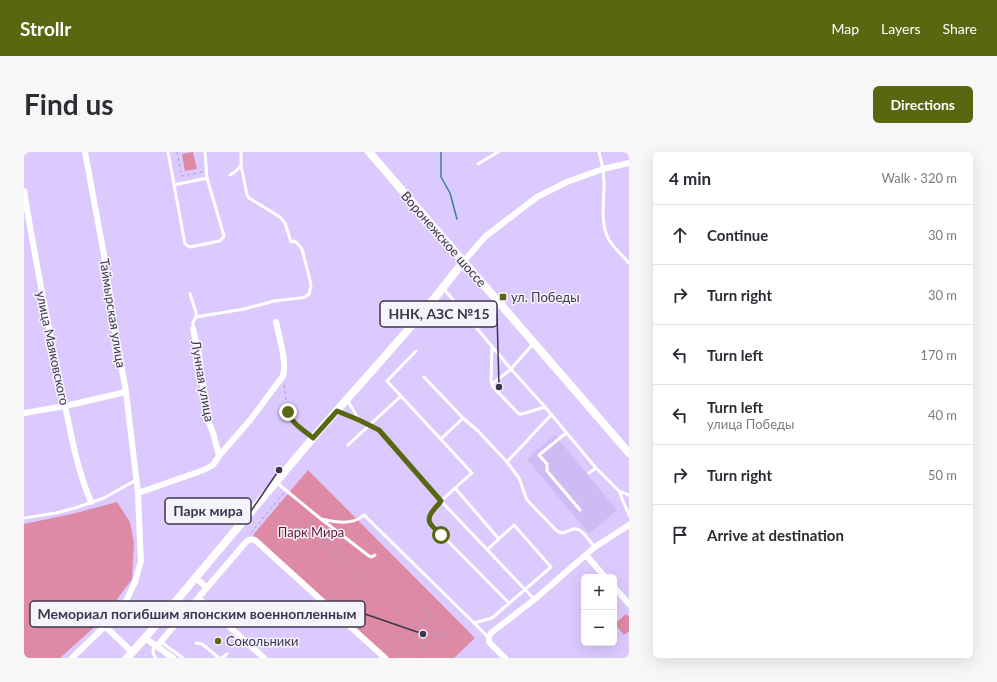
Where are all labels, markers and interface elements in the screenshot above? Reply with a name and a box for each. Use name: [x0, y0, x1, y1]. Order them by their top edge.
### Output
text: Strollr: [20, 17, 71, 40]
text: Map: [831, 20, 859, 37]
text: Layers: [881, 20, 921, 37]
text: Share: [943, 20, 977, 37]
button: Directions: [873, 86, 973, 123]
text: Find us: [24, 87, 114, 121]
text: 4 min: [669, 168, 711, 189]
text: Walk · 320 m: [881, 170, 957, 186]
street label: Воронежское шоссе: [398, 188, 490, 290]
icon: ahead: [669, 224, 691, 246]
text: Continue: [707, 226, 768, 244]
text: 30 m: [928, 227, 957, 243]
street label: Таймырская улица: [96, 257, 130, 369]
icon: right: [669, 284, 691, 306]
text: Turn right: [707, 286, 772, 304]
text: 30 m: [928, 287, 957, 303]
street label: улица Маяковского: [33, 289, 73, 407]
place label: ул. Победы: [511, 289, 580, 305]
marker: ул. Победы: [498, 292, 508, 302]
callout: ННК, АЗС №15: [380, 301, 497, 327]
text: ННК, АЗС №15: [388, 305, 490, 322]
street label: Лунная улица: [188, 338, 218, 423]
icon: left: [669, 344, 691, 366]
text: Turn left: [707, 346, 763, 364]
text: 170 m: [920, 347, 957, 363]
text: Turn left: [707, 398, 763, 416]
route end: [279, 403, 297, 421]
icon: left: [669, 404, 691, 426]
text: 40 m: [928, 407, 957, 423]
text: улица Победы: [707, 416, 794, 432]
icon: right: [669, 464, 691, 486]
text: Turn right: [707, 466, 772, 484]
text: 50 m: [928, 467, 957, 483]
callout: Парк мира: [165, 498, 251, 524]
text: Парк мира: [173, 502, 243, 519]
park label: Парк Мира: [278, 524, 344, 540]
icon: arrive: [669, 524, 691, 546]
route start: [432, 526, 450, 544]
text: Arrive at destination: [707, 526, 844, 544]
map controls: [581, 574, 617, 646]
button: +: [581, 574, 617, 610]
callout: Мемориал погибшим японским военнопленным: [30, 601, 365, 627]
text: Мемориал погибшим японским военнопленным: [38, 605, 356, 622]
button: −: [581, 610, 617, 646]
place label: Сокольники: [226, 633, 298, 649]
marker: Сокольники: [213, 636, 223, 646]

